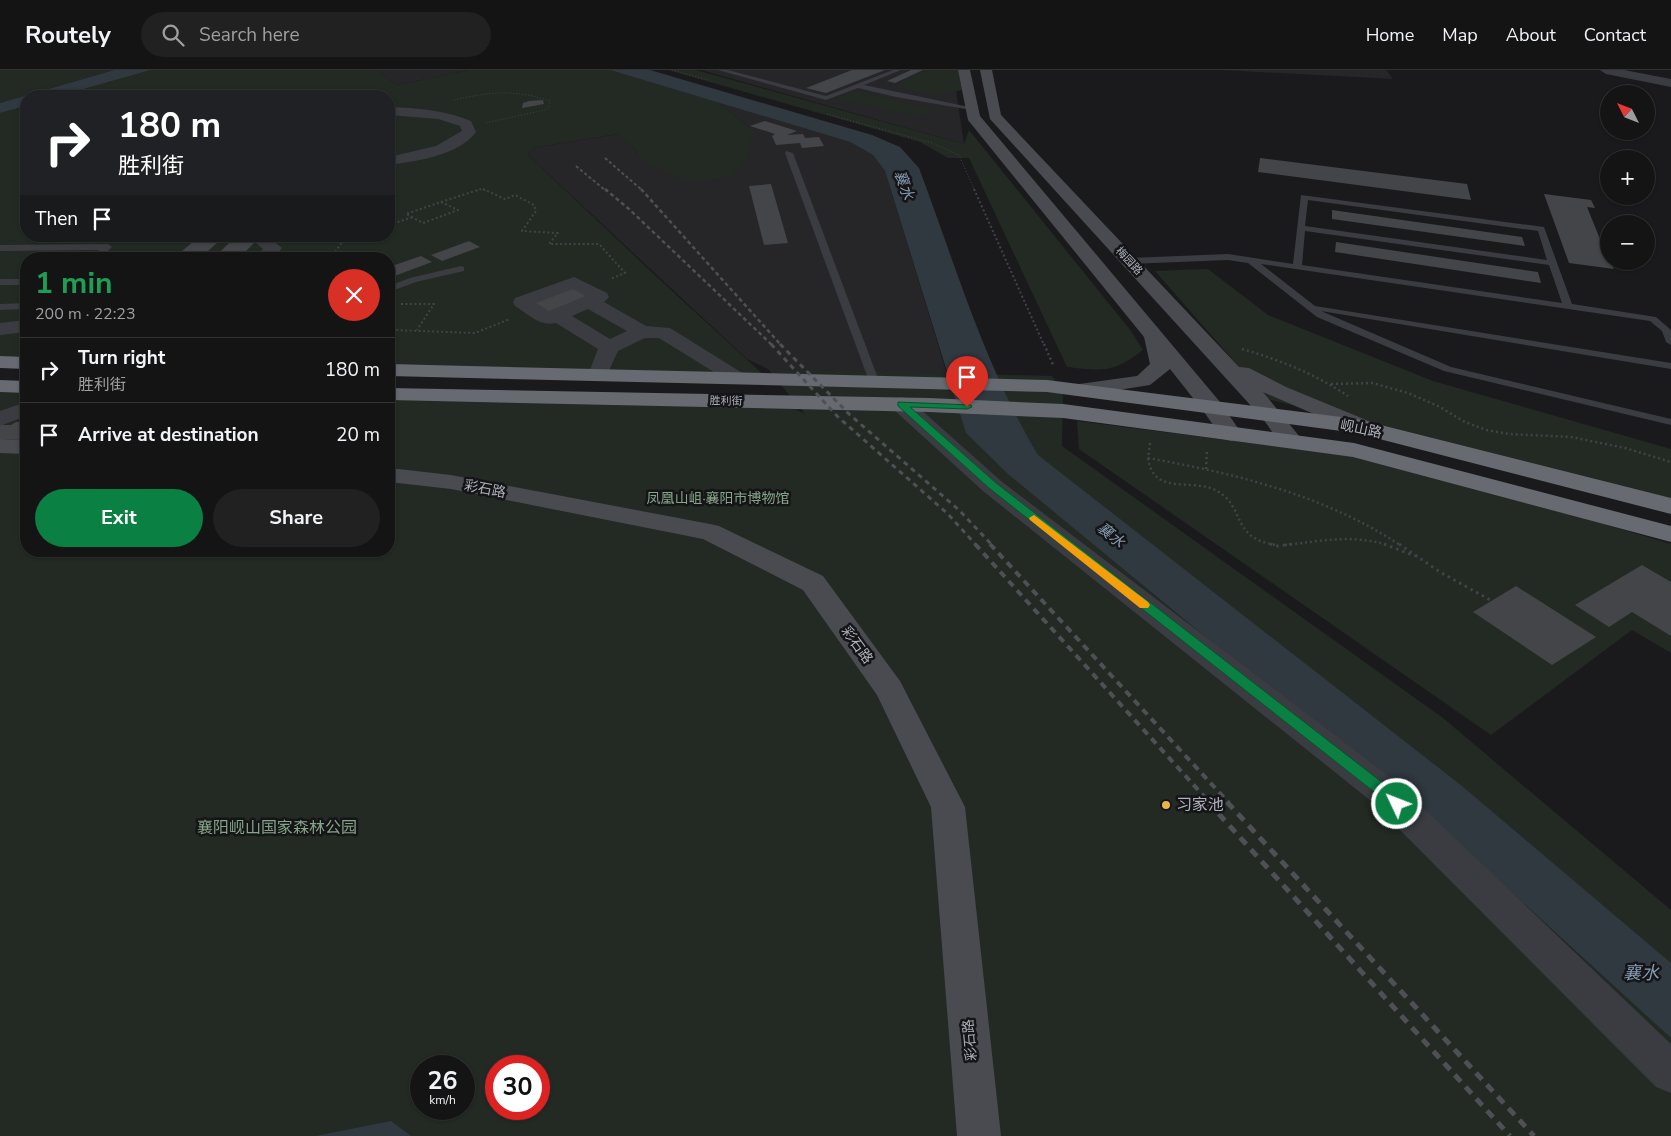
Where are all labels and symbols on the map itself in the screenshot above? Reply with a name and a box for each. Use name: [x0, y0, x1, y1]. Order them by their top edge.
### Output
north arrow: [1600, 85, 1655, 140]
water label: 襄水: [889, 167, 919, 203]
street label: 梅园路: [1112, 244, 1146, 278]
pin: [946, 356, 988, 407]
street label: 胜利街: [709, 393, 743, 409]
street label: 岘山路: [1338, 415, 1384, 443]
street label: 彩石路: [463, 476, 507, 502]
park label: 凤凰山岨·襄阳市博物馆: [646, 489, 790, 508]
water label: 襄水: [1093, 518, 1130, 553]
street label: 彩石路: [837, 622, 877, 668]
position arrow: [1370, 777, 1422, 829]
place label: 习家池: [1176, 794, 1224, 816]
marker: 习家池: [1160, 799, 1172, 811]
park label: 襄阳岘山国家森林公园: [197, 817, 357, 839]
water label: 襄水: [1623, 961, 1660, 985]
street label: 彩石路: [959, 1018, 981, 1062]
speed limit sign: 30: [485, 1055, 550, 1120]

